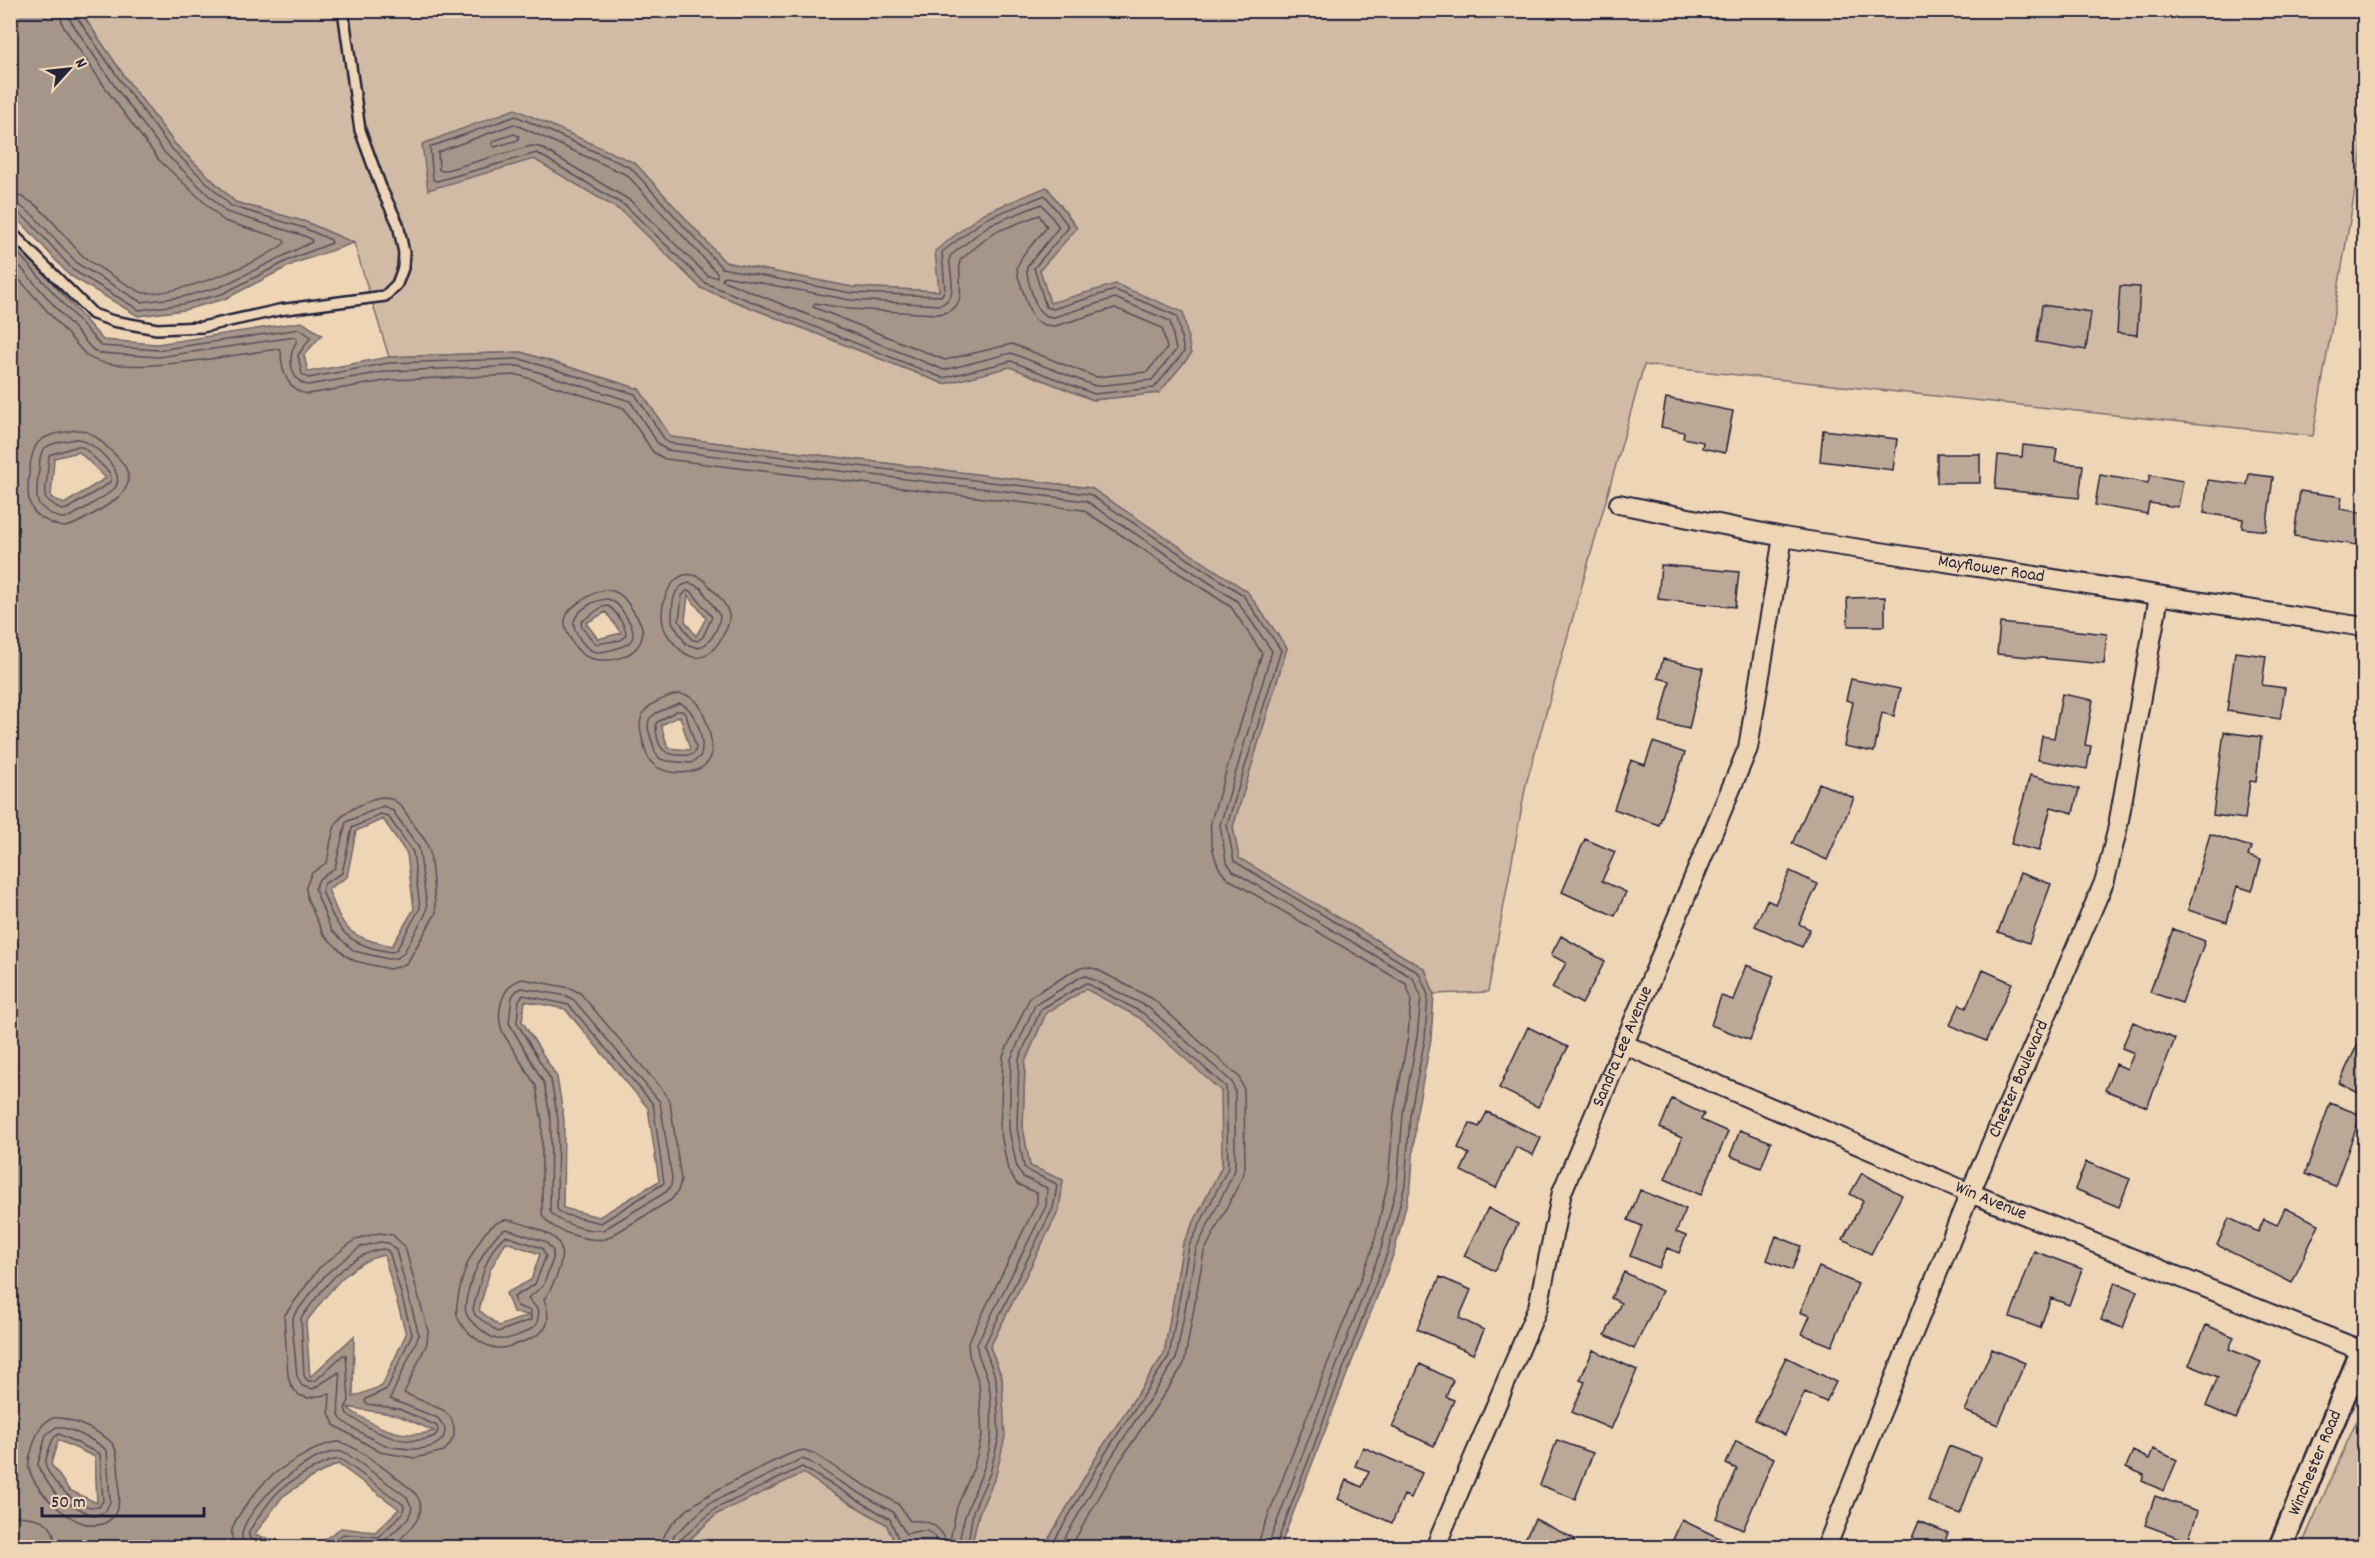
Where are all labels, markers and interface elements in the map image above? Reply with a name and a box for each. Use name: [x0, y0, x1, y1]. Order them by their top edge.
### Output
north arrow: [39, 39, 99, 99]
text: N: [68, 55, 92, 72]
street label: Mayflower Road: [1936, 549, 2046, 590]
street label: Sandra Lee Avenue: [1586, 982, 1659, 1111]
street label: Chester Boulevard: [1983, 1017, 2055, 1142]
street label: Win Avenue: [1951, 1175, 2030, 1227]
street label: Winchester Road: [2282, 1407, 2349, 1520]
scale bar: [42, 1480, 204, 1518]
text: 50 m: [51, 1491, 86, 1516]

